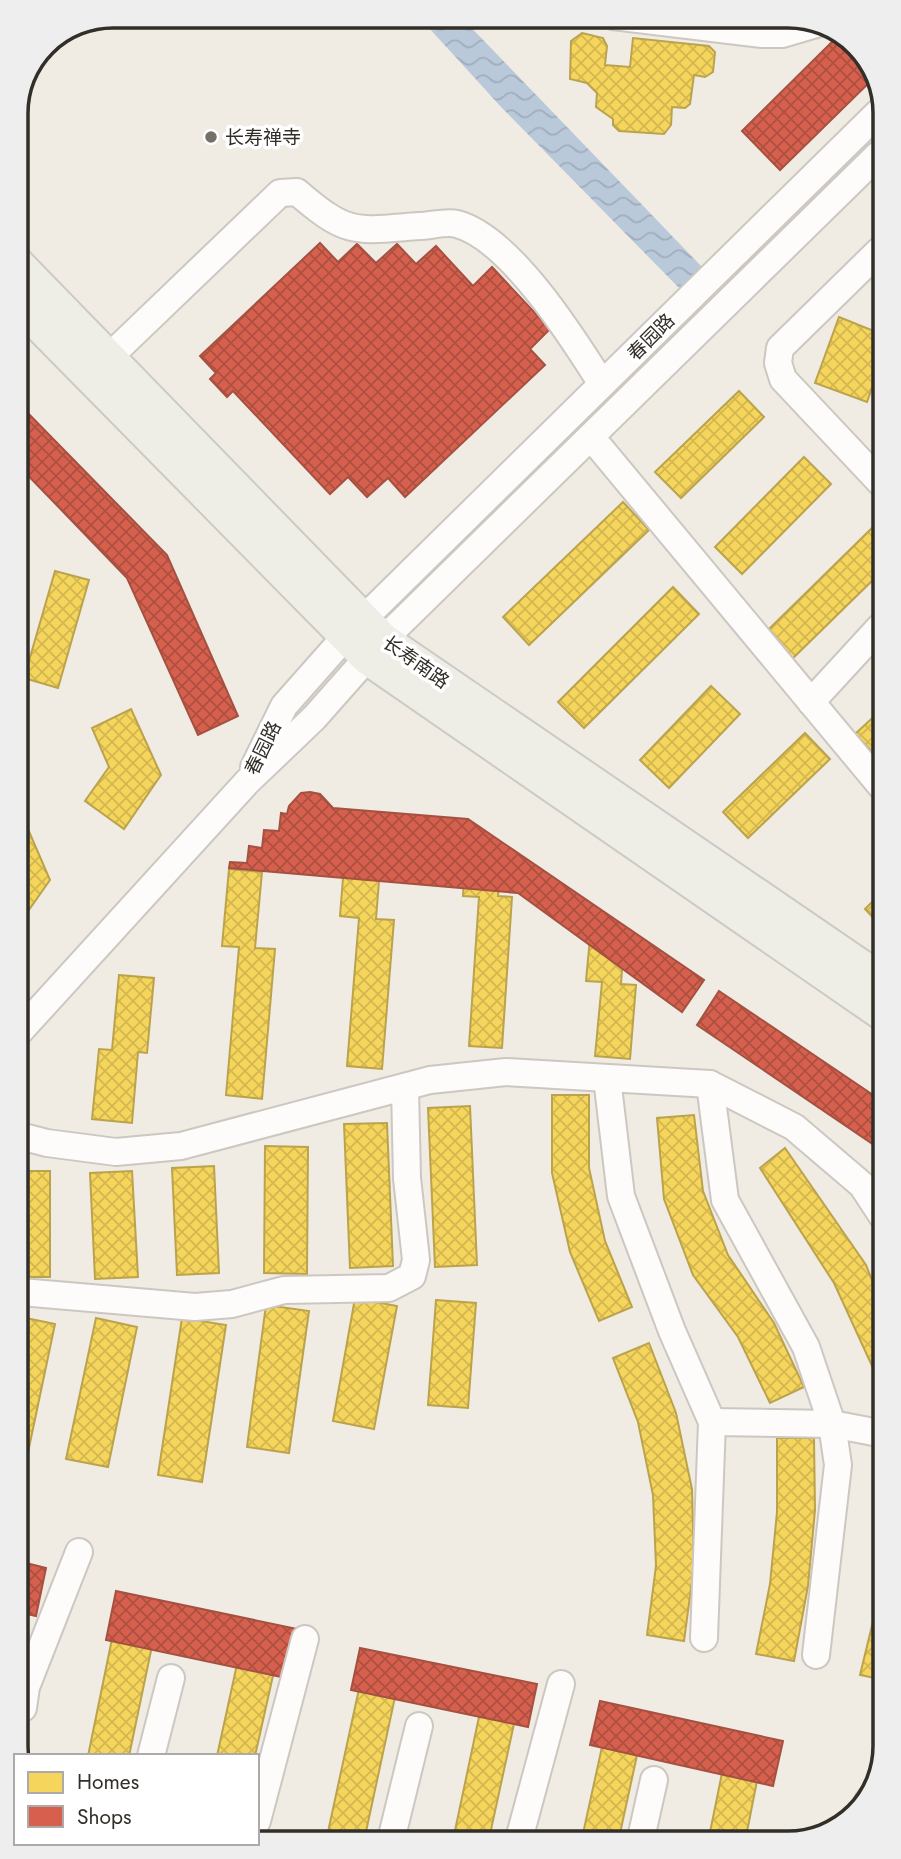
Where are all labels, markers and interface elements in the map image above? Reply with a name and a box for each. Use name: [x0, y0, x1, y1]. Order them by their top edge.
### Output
place label: 长寿禅寺: [225, 124, 301, 151]
marker: 长寿禅寺: [203, 129, 219, 145]
street label: 春园路: [621, 307, 681, 367]
street label: 长寿南路: [377, 629, 455, 695]
street label: 春园路: [238, 716, 288, 780]
legend: [14, 1754, 259, 1845]
text: Homes: [77, 1767, 139, 1797]
text: Shops: [77, 1802, 131, 1832]

